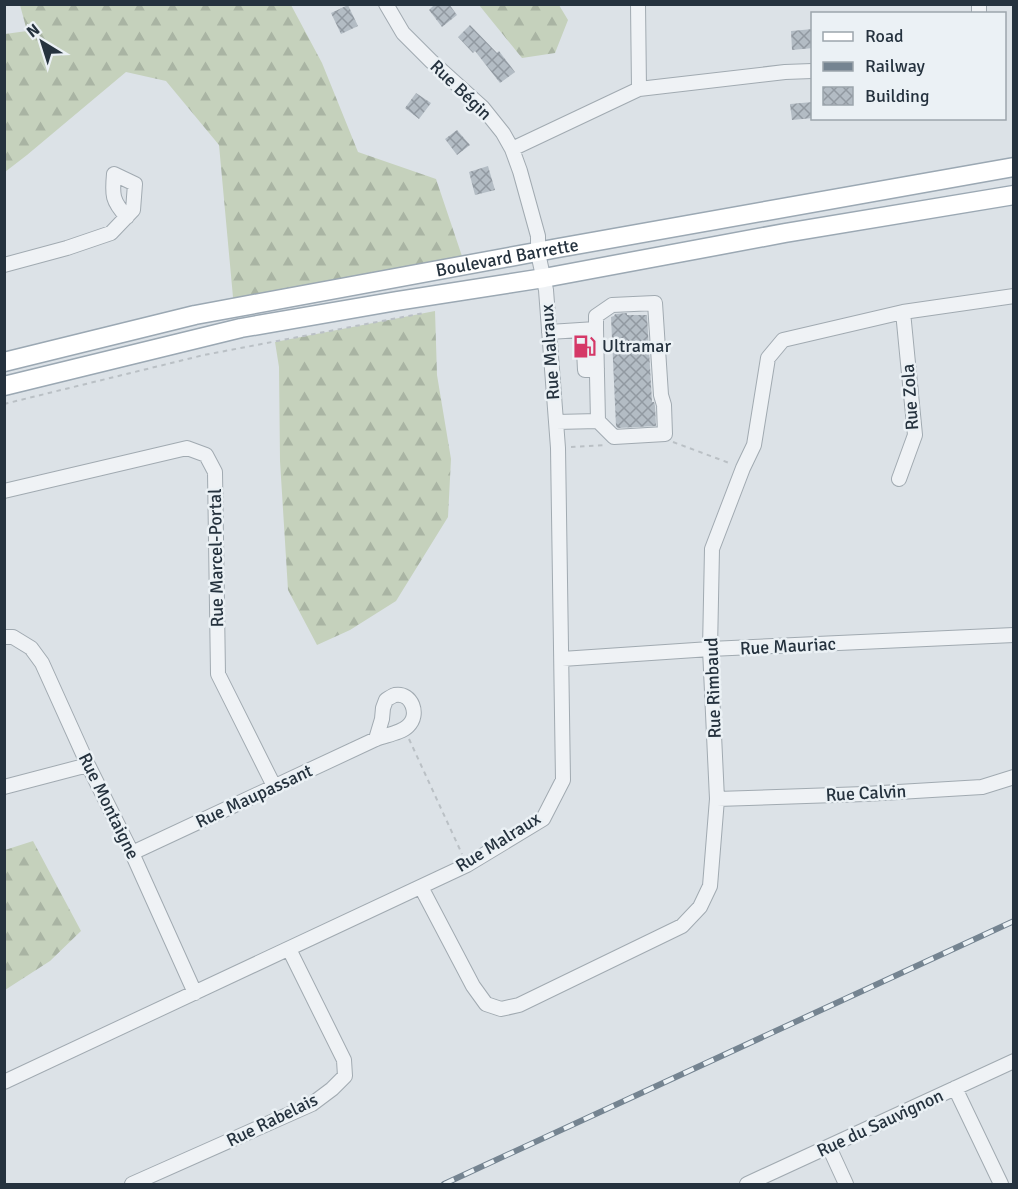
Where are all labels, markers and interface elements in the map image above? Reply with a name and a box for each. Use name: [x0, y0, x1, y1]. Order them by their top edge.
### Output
north arrow: [12, 12, 72, 72]
legend: [811, 12, 1006, 120]
text: N: [23, 20, 44, 42]
text: Road: [865, 25, 904, 47]
street label: Rue Bégin: [426, 55, 496, 125]
text: Railway: [865, 55, 926, 77]
text: Building: [865, 85, 929, 107]
street label: Boulevard Barrette: [434, 234, 580, 281]
street label: Rue Malraux: [536, 303, 564, 401]
fuel station icon: Ultramar: [571, 333, 597, 359]
place label: Ultramar: [602, 335, 671, 357]
street label: Rue Zola: [897, 363, 923, 431]
street label: Rue Marcel-Portal: [204, 488, 228, 628]
street label: Rue Mauriac: [739, 633, 837, 659]
street label: Rue Rimbaud: [700, 637, 726, 739]
street label: Rue Montaigne: [74, 749, 144, 863]
street label: Rue Maupassant: [192, 759, 316, 833]
street label: Rue Calvin: [825, 780, 907, 806]
street label: Rue Malraux: [452, 807, 545, 877]
street label: Rue du Sauvignon: [813, 1084, 947, 1162]
street label: Rue Rabelais: [223, 1088, 321, 1152]

